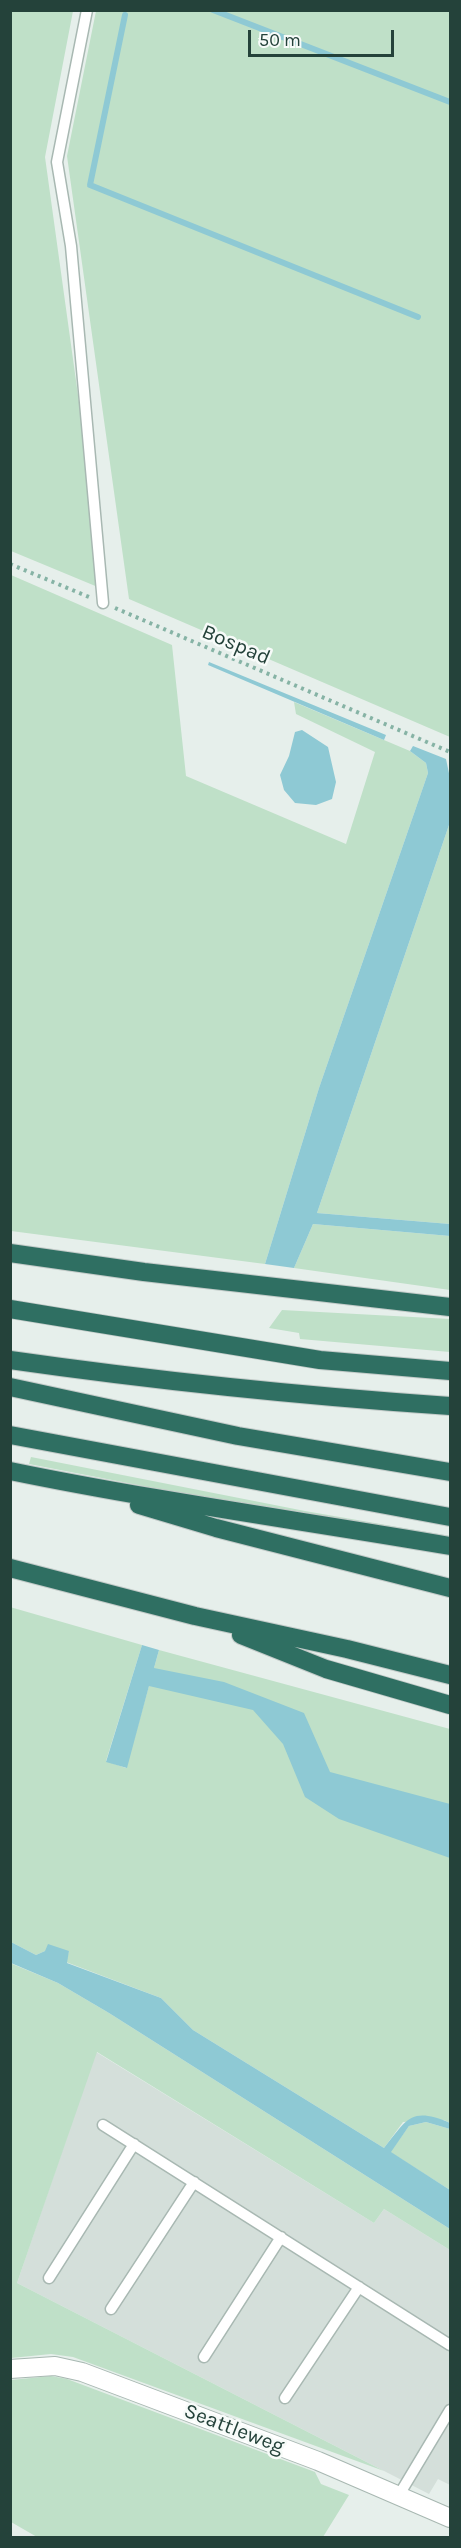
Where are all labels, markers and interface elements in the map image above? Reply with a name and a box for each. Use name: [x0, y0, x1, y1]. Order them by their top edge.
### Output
scale bar: [251, 18, 396, 56]
text: 50 m: [259, 29, 301, 51]
street label: Bospad: [198, 619, 274, 671]
street label: Seattleweg: [180, 2398, 288, 2460]

